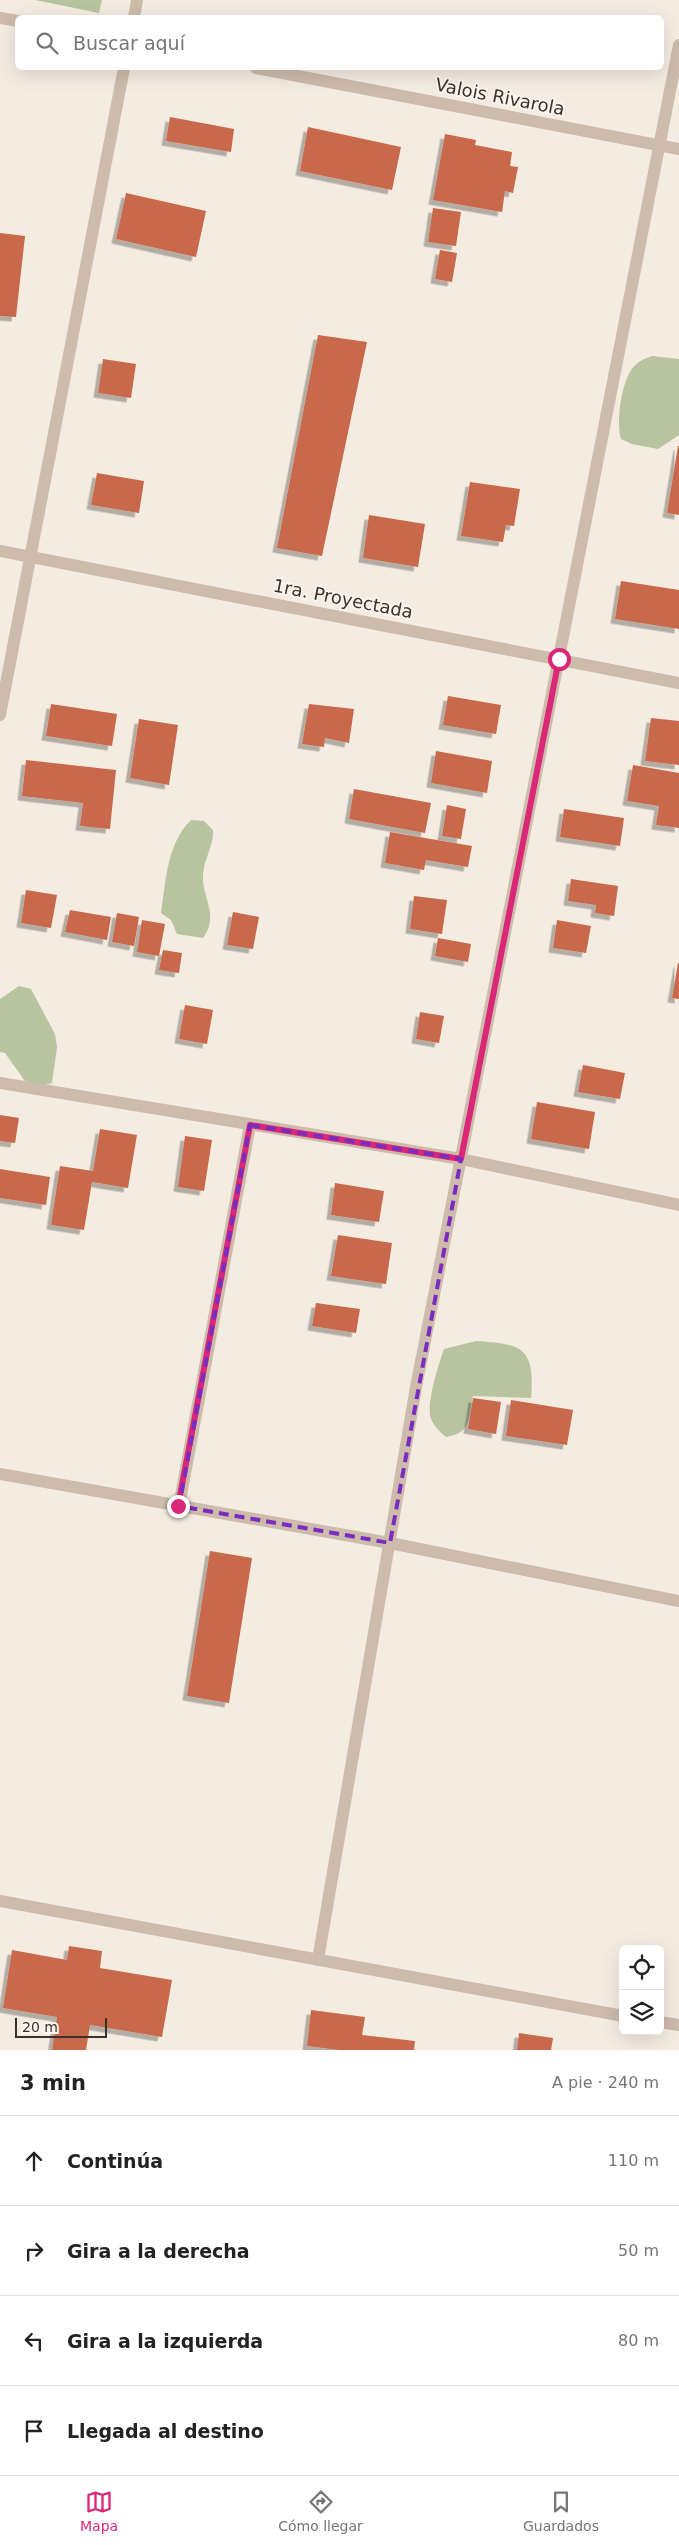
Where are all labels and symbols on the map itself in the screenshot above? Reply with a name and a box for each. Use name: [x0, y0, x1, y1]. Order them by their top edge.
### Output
street label: Valois Rivarola: [434, 74, 567, 119]
street label: 1ra. Proyectada: [271, 575, 415, 622]
route start: [548, 648, 571, 671]
route end: [167, 1495, 190, 1518]
scale bar: [15, 2015, 108, 2038]

